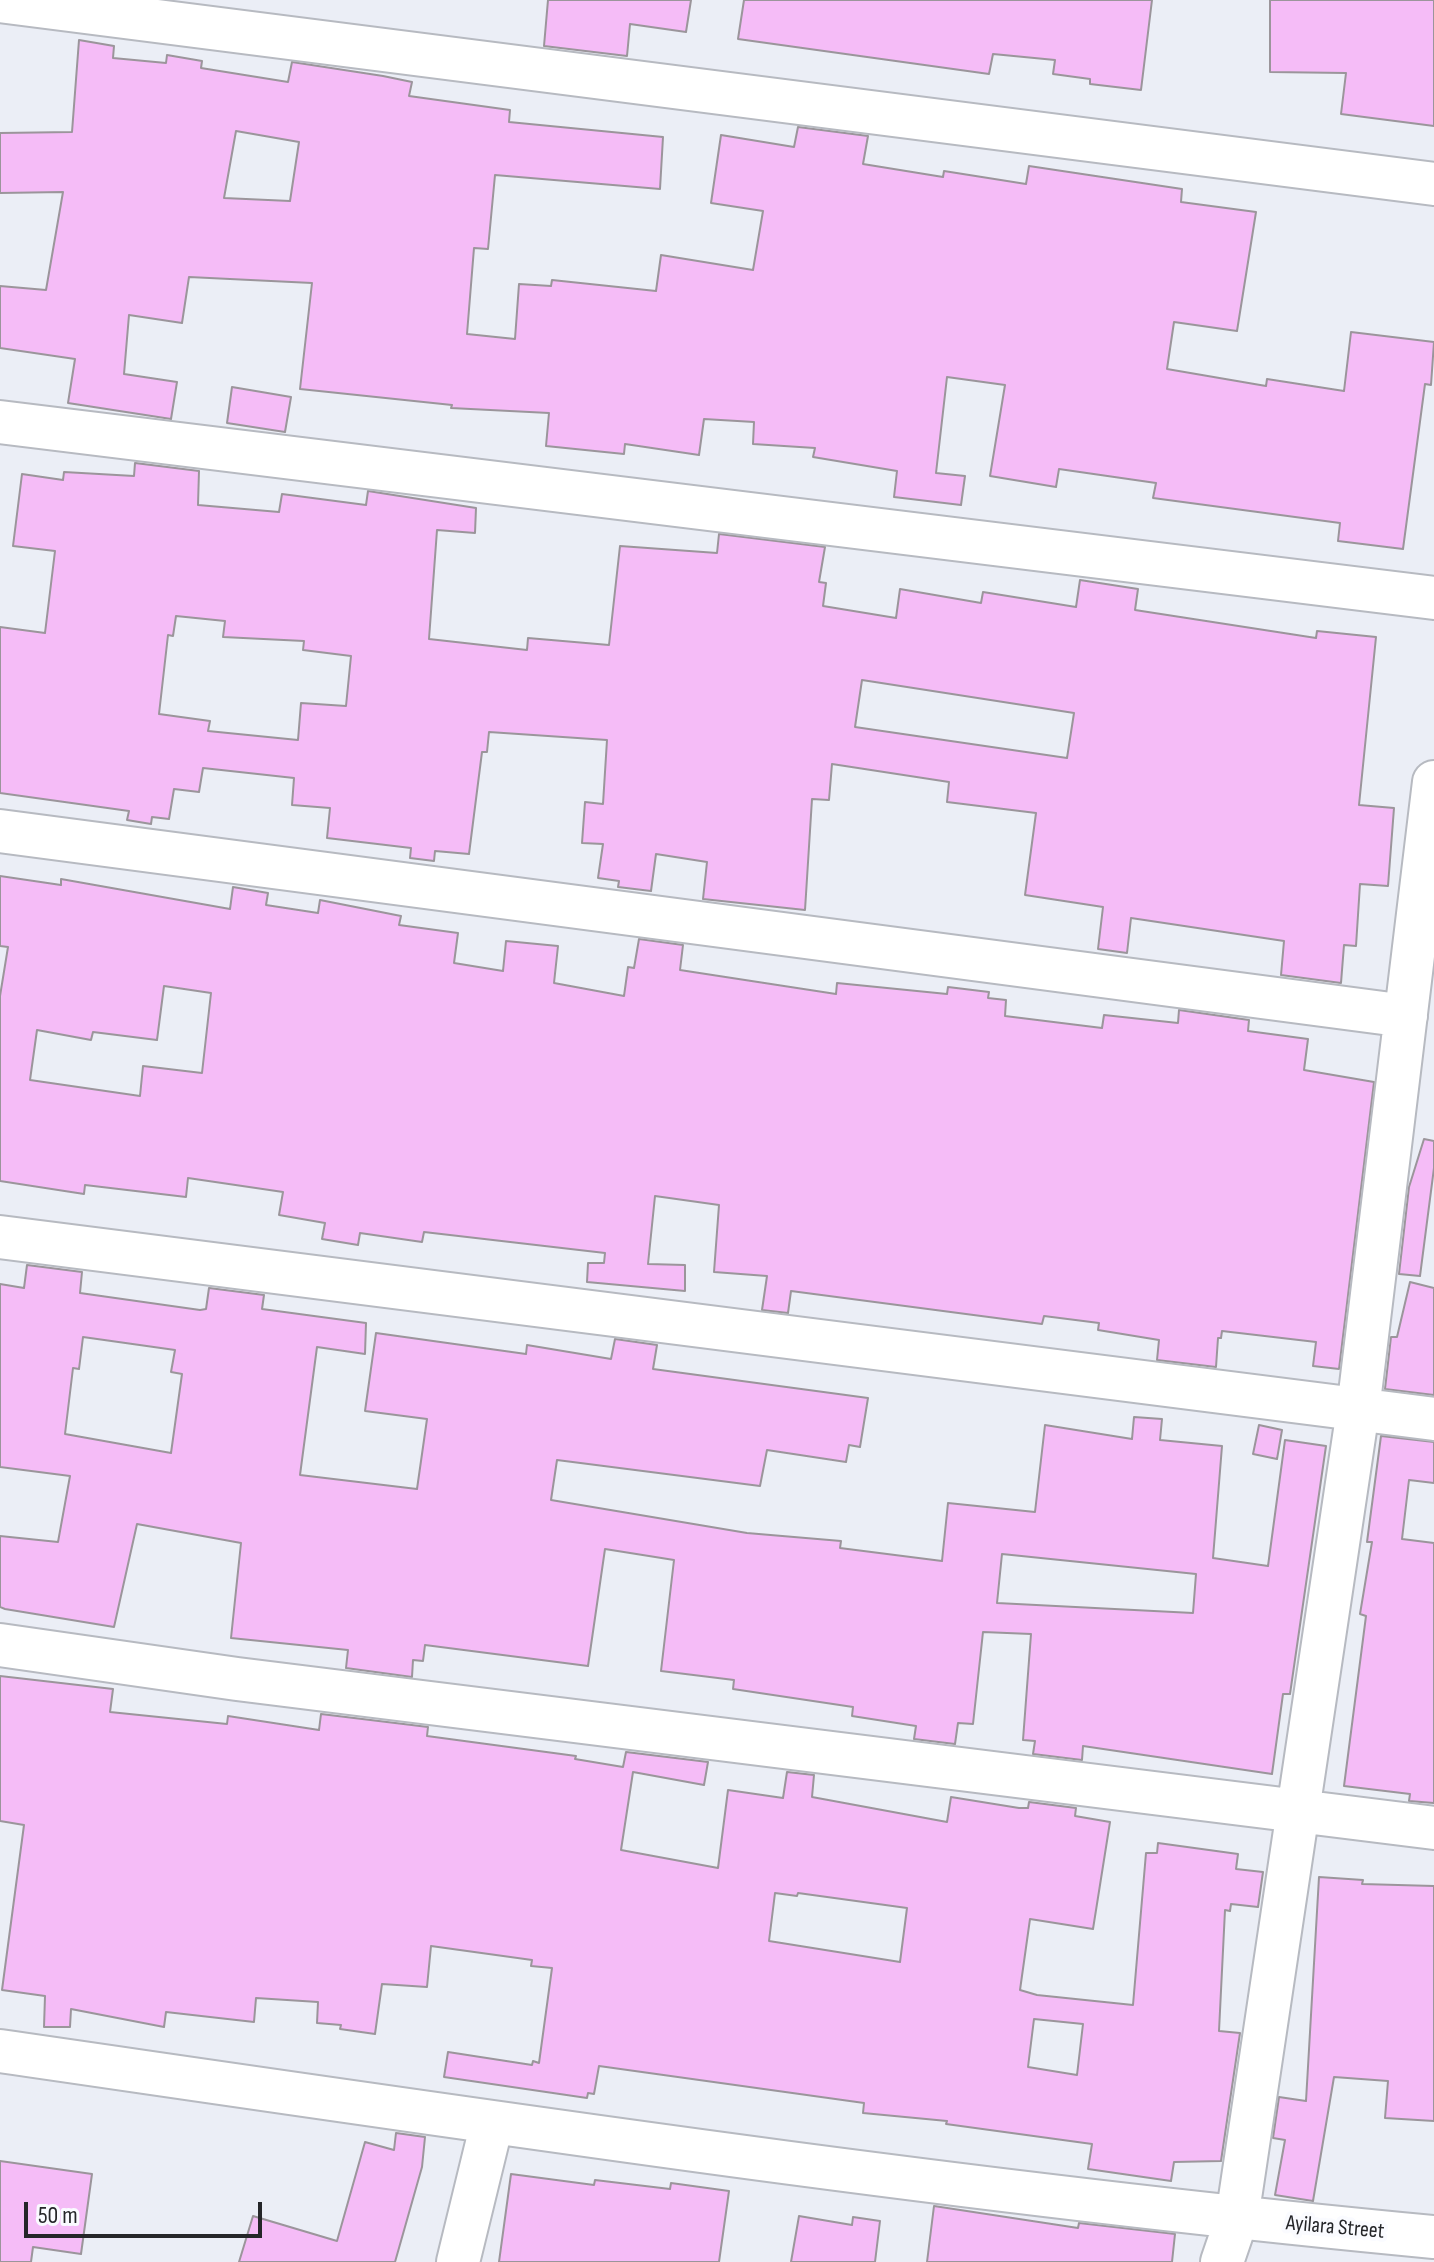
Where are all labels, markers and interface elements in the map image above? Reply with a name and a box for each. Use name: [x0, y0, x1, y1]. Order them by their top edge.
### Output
scale bar: [28, 2186, 266, 2236]
text: 50 m: [38, 2201, 78, 2230]
street label: Ayilara Street: [1285, 2211, 1385, 2245]

